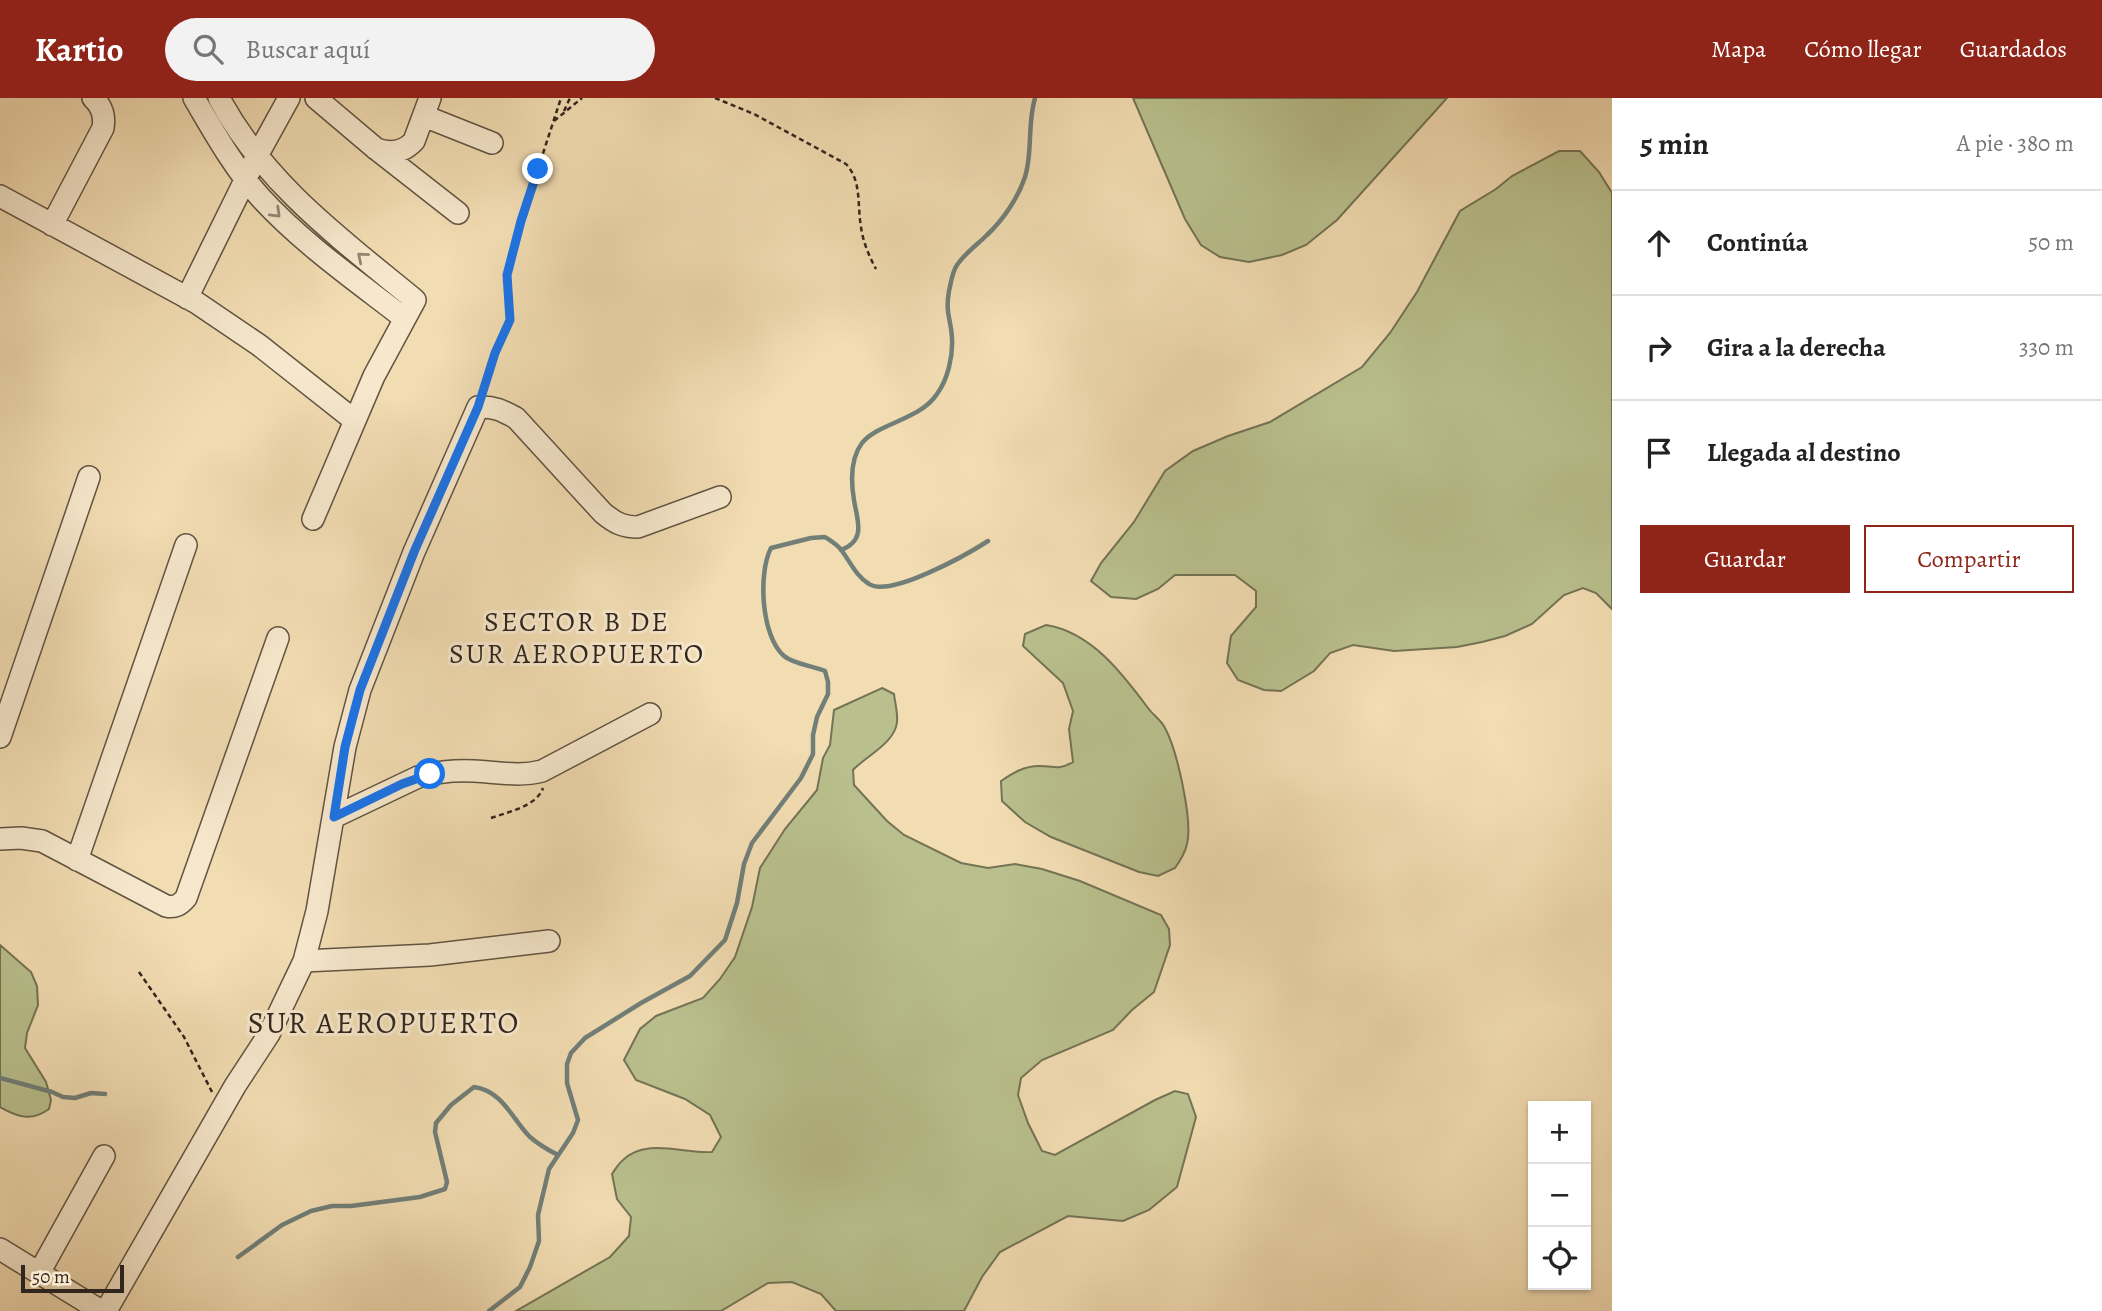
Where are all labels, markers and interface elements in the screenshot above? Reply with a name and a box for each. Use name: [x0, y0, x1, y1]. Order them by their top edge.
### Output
search box: [165, 18, 655, 81]
text: Kartio: [35, 27, 123, 72]
icon: search: [189, 30, 227, 68]
text: Buscar aquí: [245, 32, 370, 67]
text: Mapa: [1711, 33, 1766, 65]
text: Cómo llegar: [1804, 33, 1922, 65]
text: Guardados: [1960, 33, 2067, 65]
text: 5 min: [1640, 124, 1709, 164]
text: A pie · 380 m: [1957, 128, 2074, 159]
route end: [522, 153, 553, 184]
one-way arrow: [268, 205, 280, 217]
icon: ahead: [1640, 224, 1678, 262]
text: Continúa: [1707, 225, 1808, 260]
text: 50 m: [2028, 227, 2074, 258]
one-way arrow: [358, 253, 371, 265]
icon: right: [1640, 329, 1678, 367]
text: Gira a la derecha: [1707, 330, 1886, 365]
text: 330 m: [2019, 332, 2074, 363]
icon: arrive: [1640, 434, 1678, 472]
text: Llegada al destino: [1707, 435, 1901, 470]
button: Guardar: [1640, 525, 1850, 593]
button: Compartir: [1864, 525, 2074, 593]
district label: SECTOR B DE SUR AEROPUERTO: [449, 603, 705, 673]
route start: [414, 758, 445, 789]
district label: SUR AEROPUERTO: [248, 1003, 520, 1043]
map controls: [1528, 1101, 1591, 1290]
button: +: [1528, 1101, 1591, 1164]
button: −: [1528, 1164, 1591, 1227]
button: locate: [1528, 1227, 1591, 1290]
scale bar: [21, 1262, 124, 1294]
text: 50 m: [32, 1264, 70, 1290]

